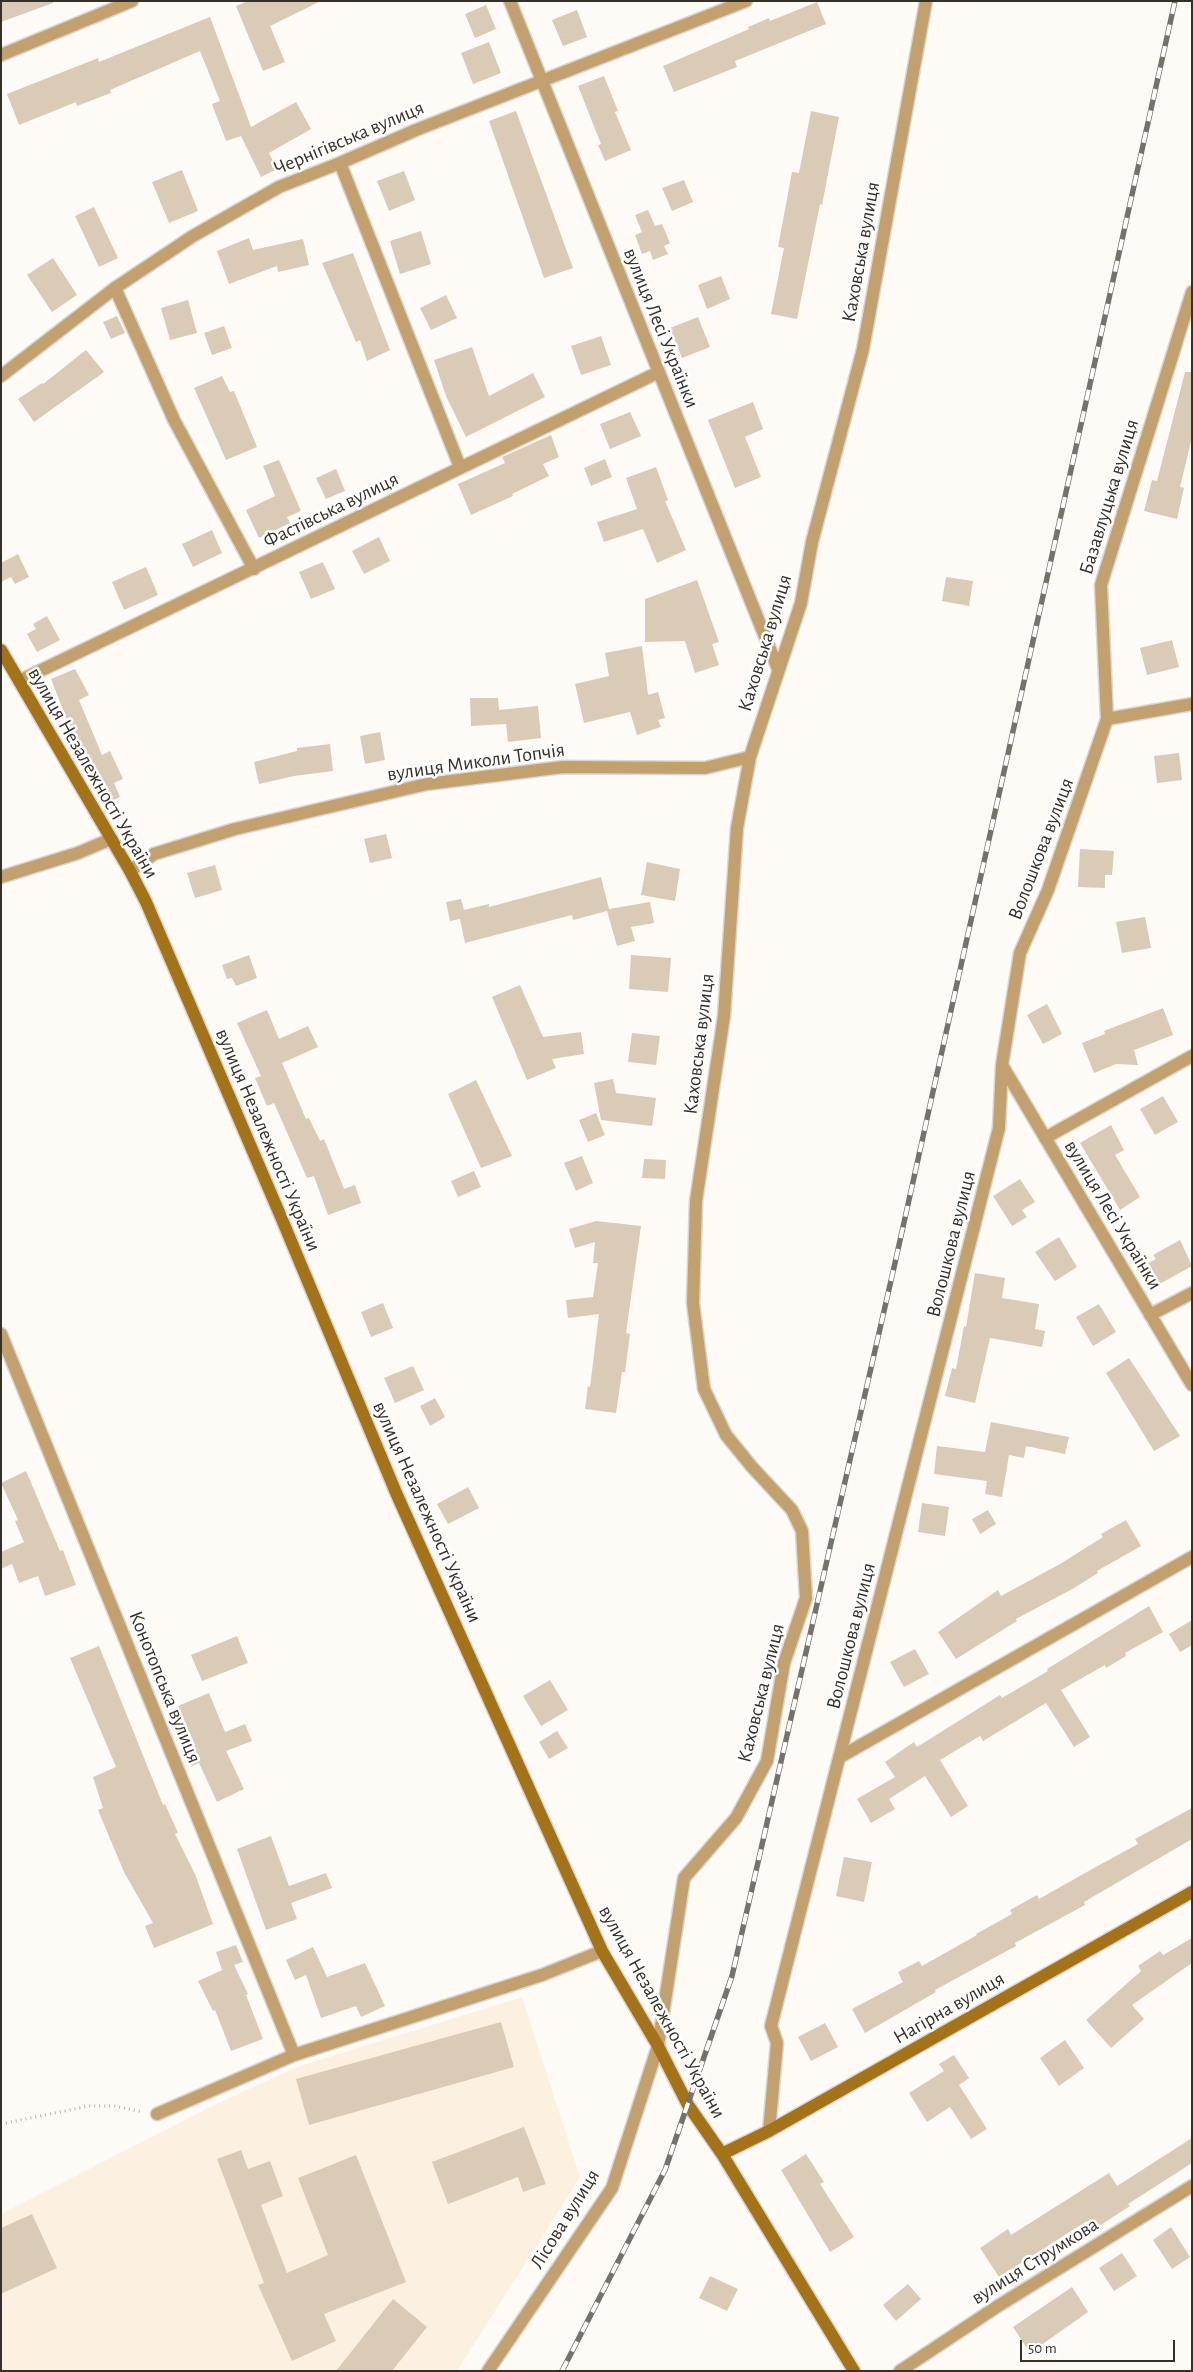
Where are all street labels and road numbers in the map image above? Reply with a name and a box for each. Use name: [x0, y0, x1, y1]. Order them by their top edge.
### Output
street label: Чернігівська вулиця: [270, 96, 428, 180]
street label: Каховська вулиця: [837, 180, 885, 324]
street label: вулиця Лесі Українки: [618, 244, 704, 412]
street label: Базавлуцька вулиця: [1074, 416, 1144, 578]
street label: Фастівська вулиця: [259, 467, 403, 553]
street label: Каховська вулиця: [733, 572, 797, 714]
street label: вулиця Незалежності України: [23, 663, 163, 883]
street label: вулиця Миколи Топчія: [386, 738, 566, 786]
street label: Волошкова вулиця: [1003, 775, 1079, 923]
street label: Каховська вулиця: [678, 972, 720, 1116]
street label: вулиця Незалежності України: [210, 1025, 326, 1255]
street label: вулиця Лесі Українки: [1059, 1136, 1167, 1294]
street label: Волошкова вулиця: [921, 1168, 981, 1320]
street label: вулиця Незалежності України: [367, 1398, 487, 1626]
street label: Волошкова вулиця: [821, 1560, 881, 1712]
street label: Конотопська вулиця: [124, 1607, 206, 1767]
street label: Каховська вулиця: [732, 1621, 790, 1765]
street label: вулиця Незалежності України: [593, 1901, 731, 2123]
street label: Нагірна вулиця: [889, 1966, 1009, 2050]
street label: Лісова вулиця: [525, 2165, 605, 2273]
street label: вулиця Струмкова: [967, 2212, 1103, 2310]

